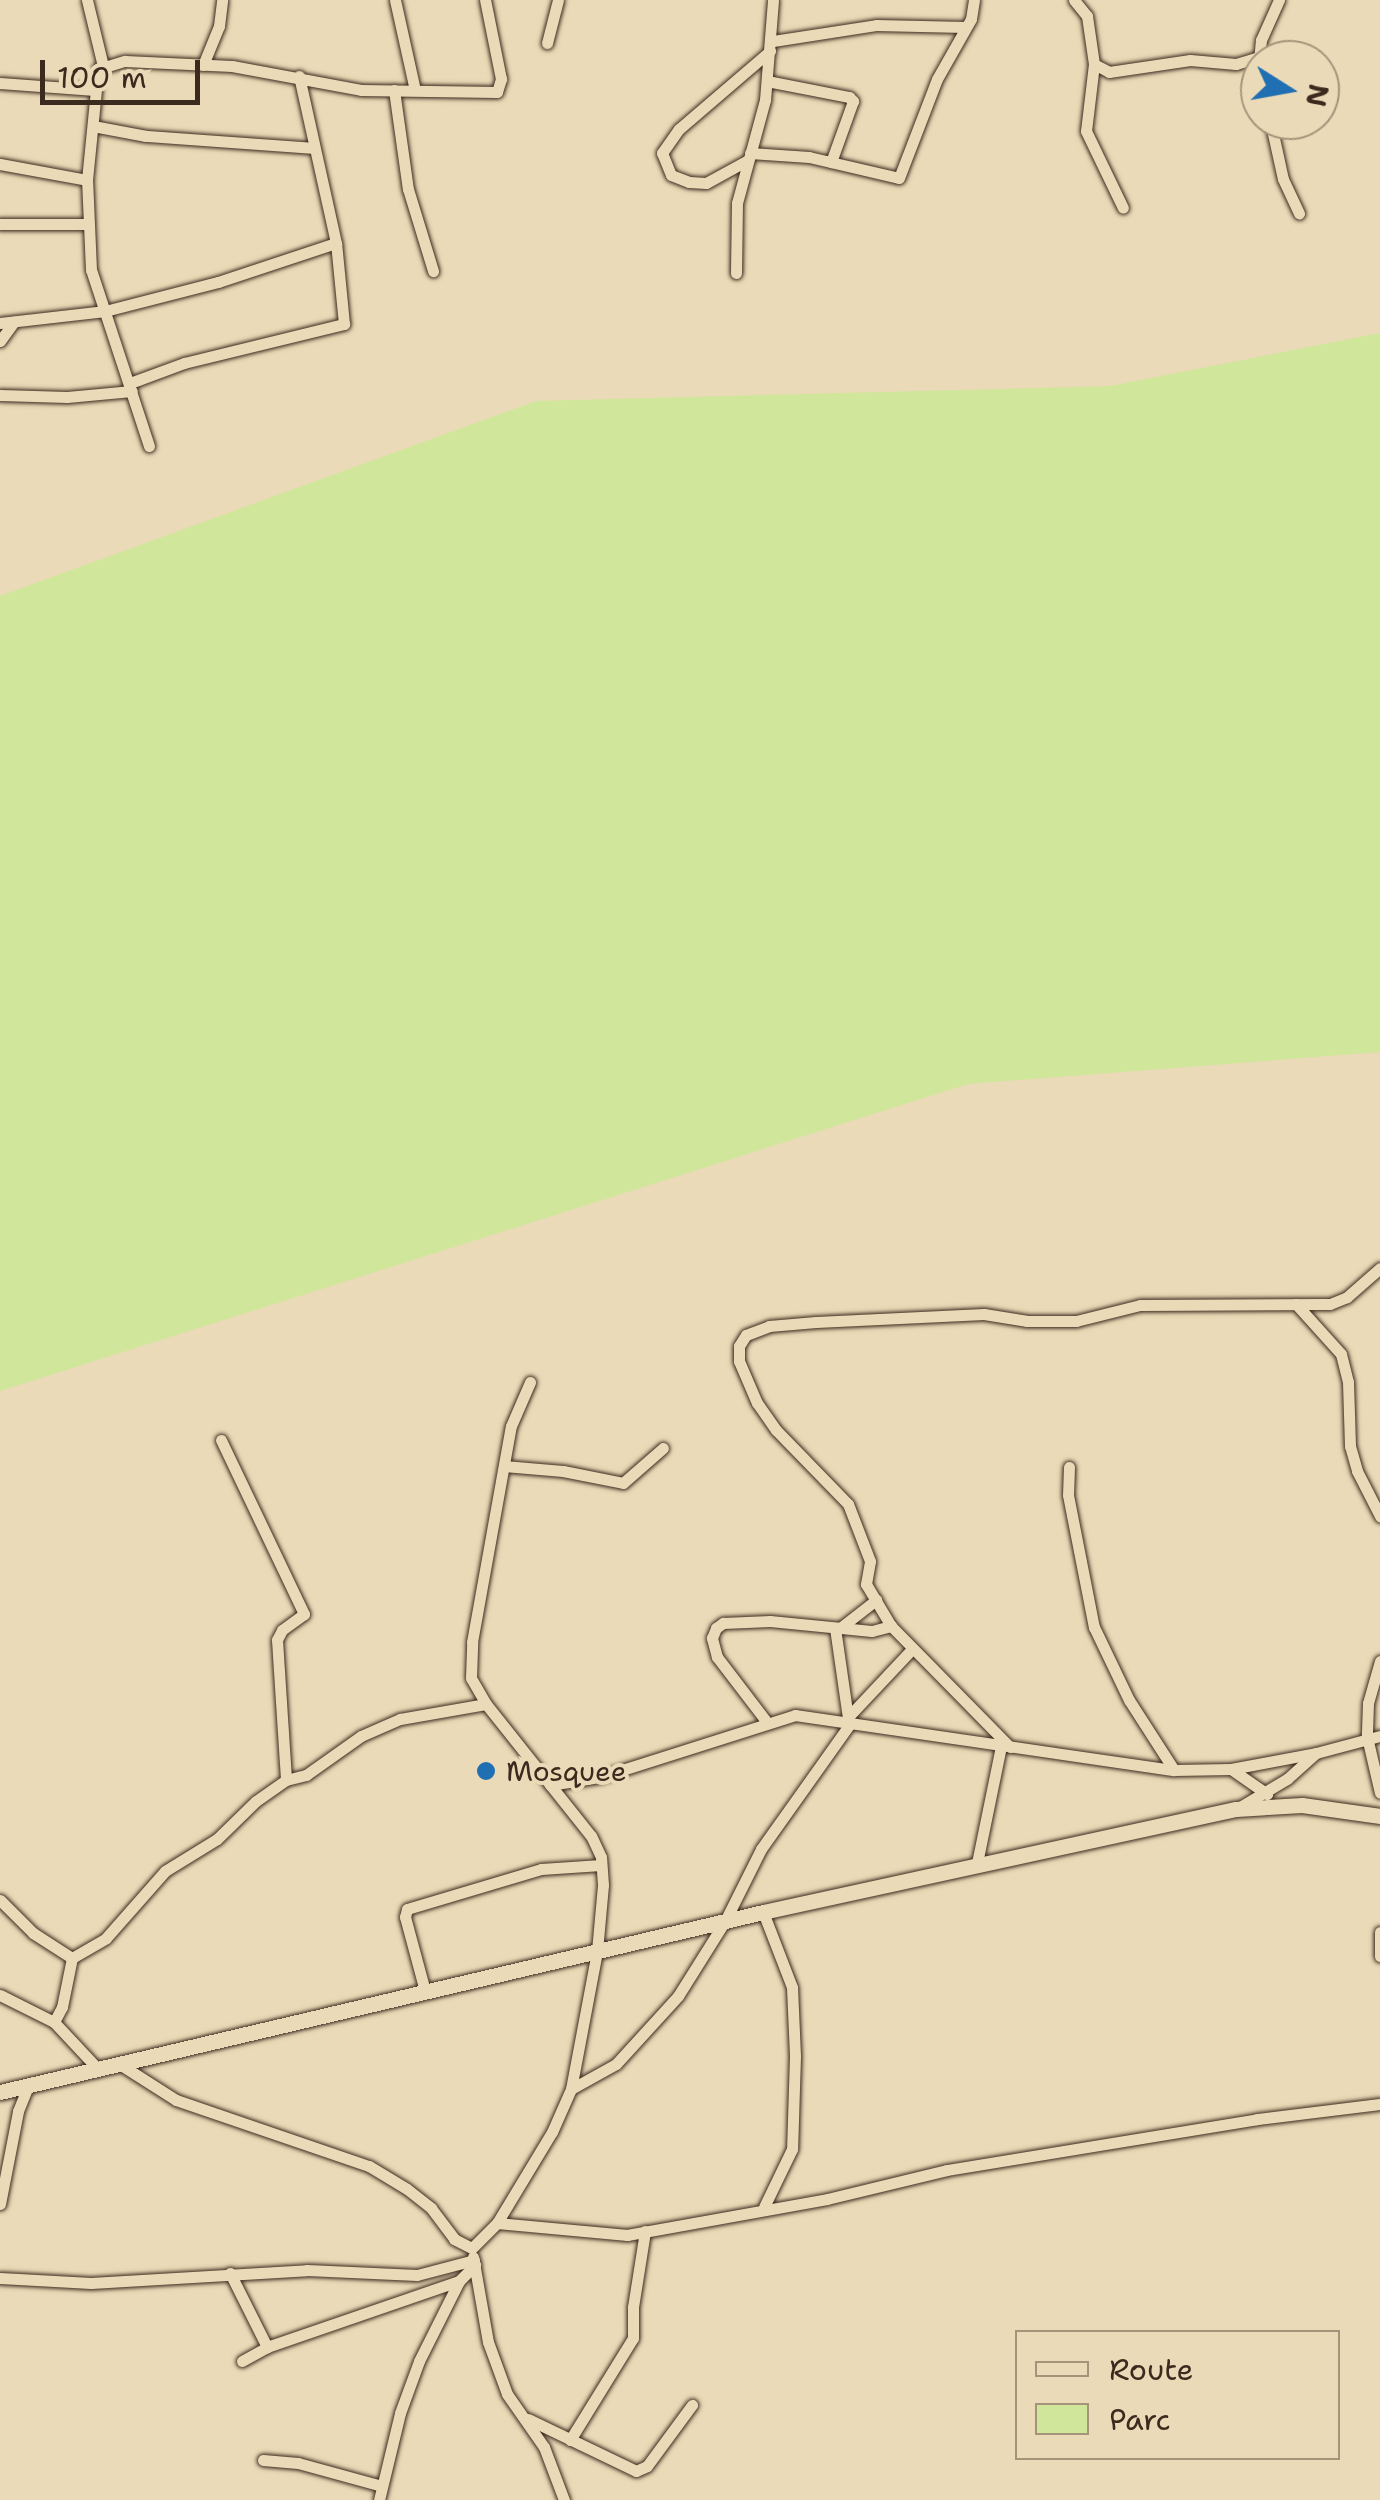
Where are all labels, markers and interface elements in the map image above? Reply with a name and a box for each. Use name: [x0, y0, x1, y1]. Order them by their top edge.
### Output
scale bar: [45, 40, 205, 102]
north arrow: [1240, 40, 1340, 140]
text: 100 m: [57, 57, 147, 98]
text: N: [1297, 81, 1338, 110]
place label: Mosquee: [506, 1754, 626, 1788]
marker: Mosquee: [475, 1760, 497, 1782]
legend: [1015, 2330, 1340, 2460]
text: Route: [1109, 2349, 1193, 2390]
text: Parc: [1109, 2399, 1171, 2440]

